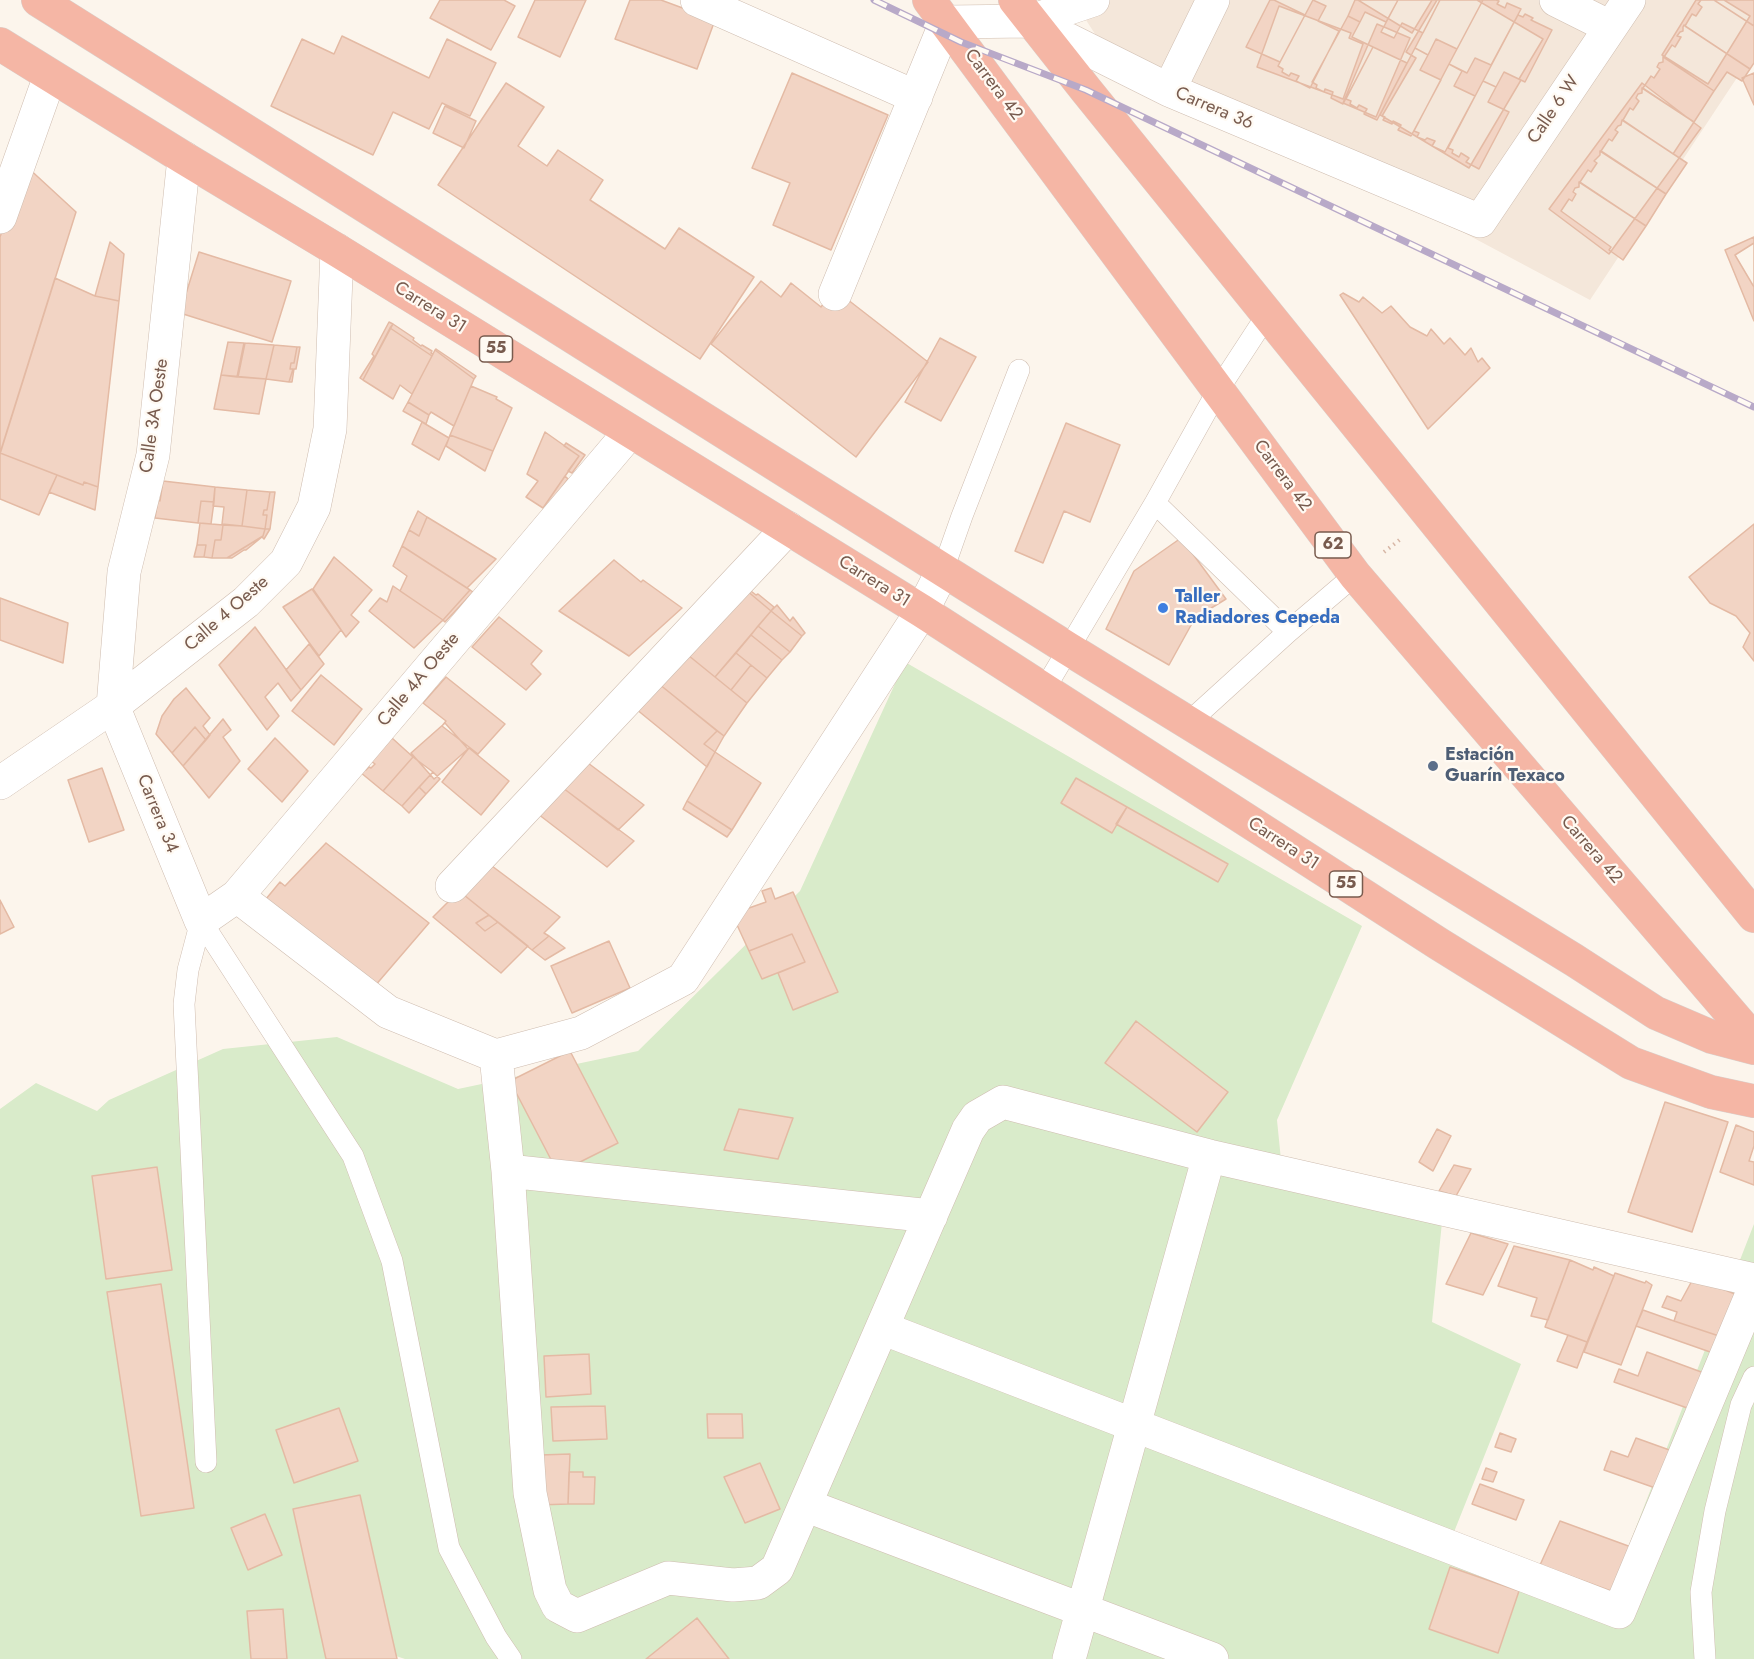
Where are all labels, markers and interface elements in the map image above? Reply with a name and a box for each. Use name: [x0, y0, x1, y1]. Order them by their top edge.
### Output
street label: Carrera 42: [959, 45, 1027, 125]
street label: Calle 6 W: [1523, 72, 1585, 148]
street label: Carrera 36: [1172, 83, 1256, 135]
street label: Carrera 31: [390, 278, 470, 338]
road number: 55: [480, 336, 512, 362]
street label: Calle 3A Oeste: [136, 358, 174, 474]
street label: Carrera 42: [1248, 436, 1316, 516]
road number: 62: [1315, 532, 1351, 558]
street label: Carrera 31: [834, 552, 914, 612]
street label: Calle 4 Oeste: [181, 572, 273, 656]
place label: Taller Radiadores Cepeda: [1175, 587, 1340, 630]
marker: Taller Radiadores Cepeda: [1156, 601, 1170, 615]
street label: Calle 4A Oeste: [373, 629, 465, 731]
place label: Estación Guarín Texaco: [1445, 745, 1565, 788]
marker: Estación Guarín Texaco: [1426, 759, 1440, 773]
street label: Carrera 34: [131, 772, 183, 856]
street label: Carrera 42: [1556, 811, 1626, 889]
street label: Carrera 31: [1243, 813, 1323, 875]
road number: 55: [1330, 871, 1362, 897]

